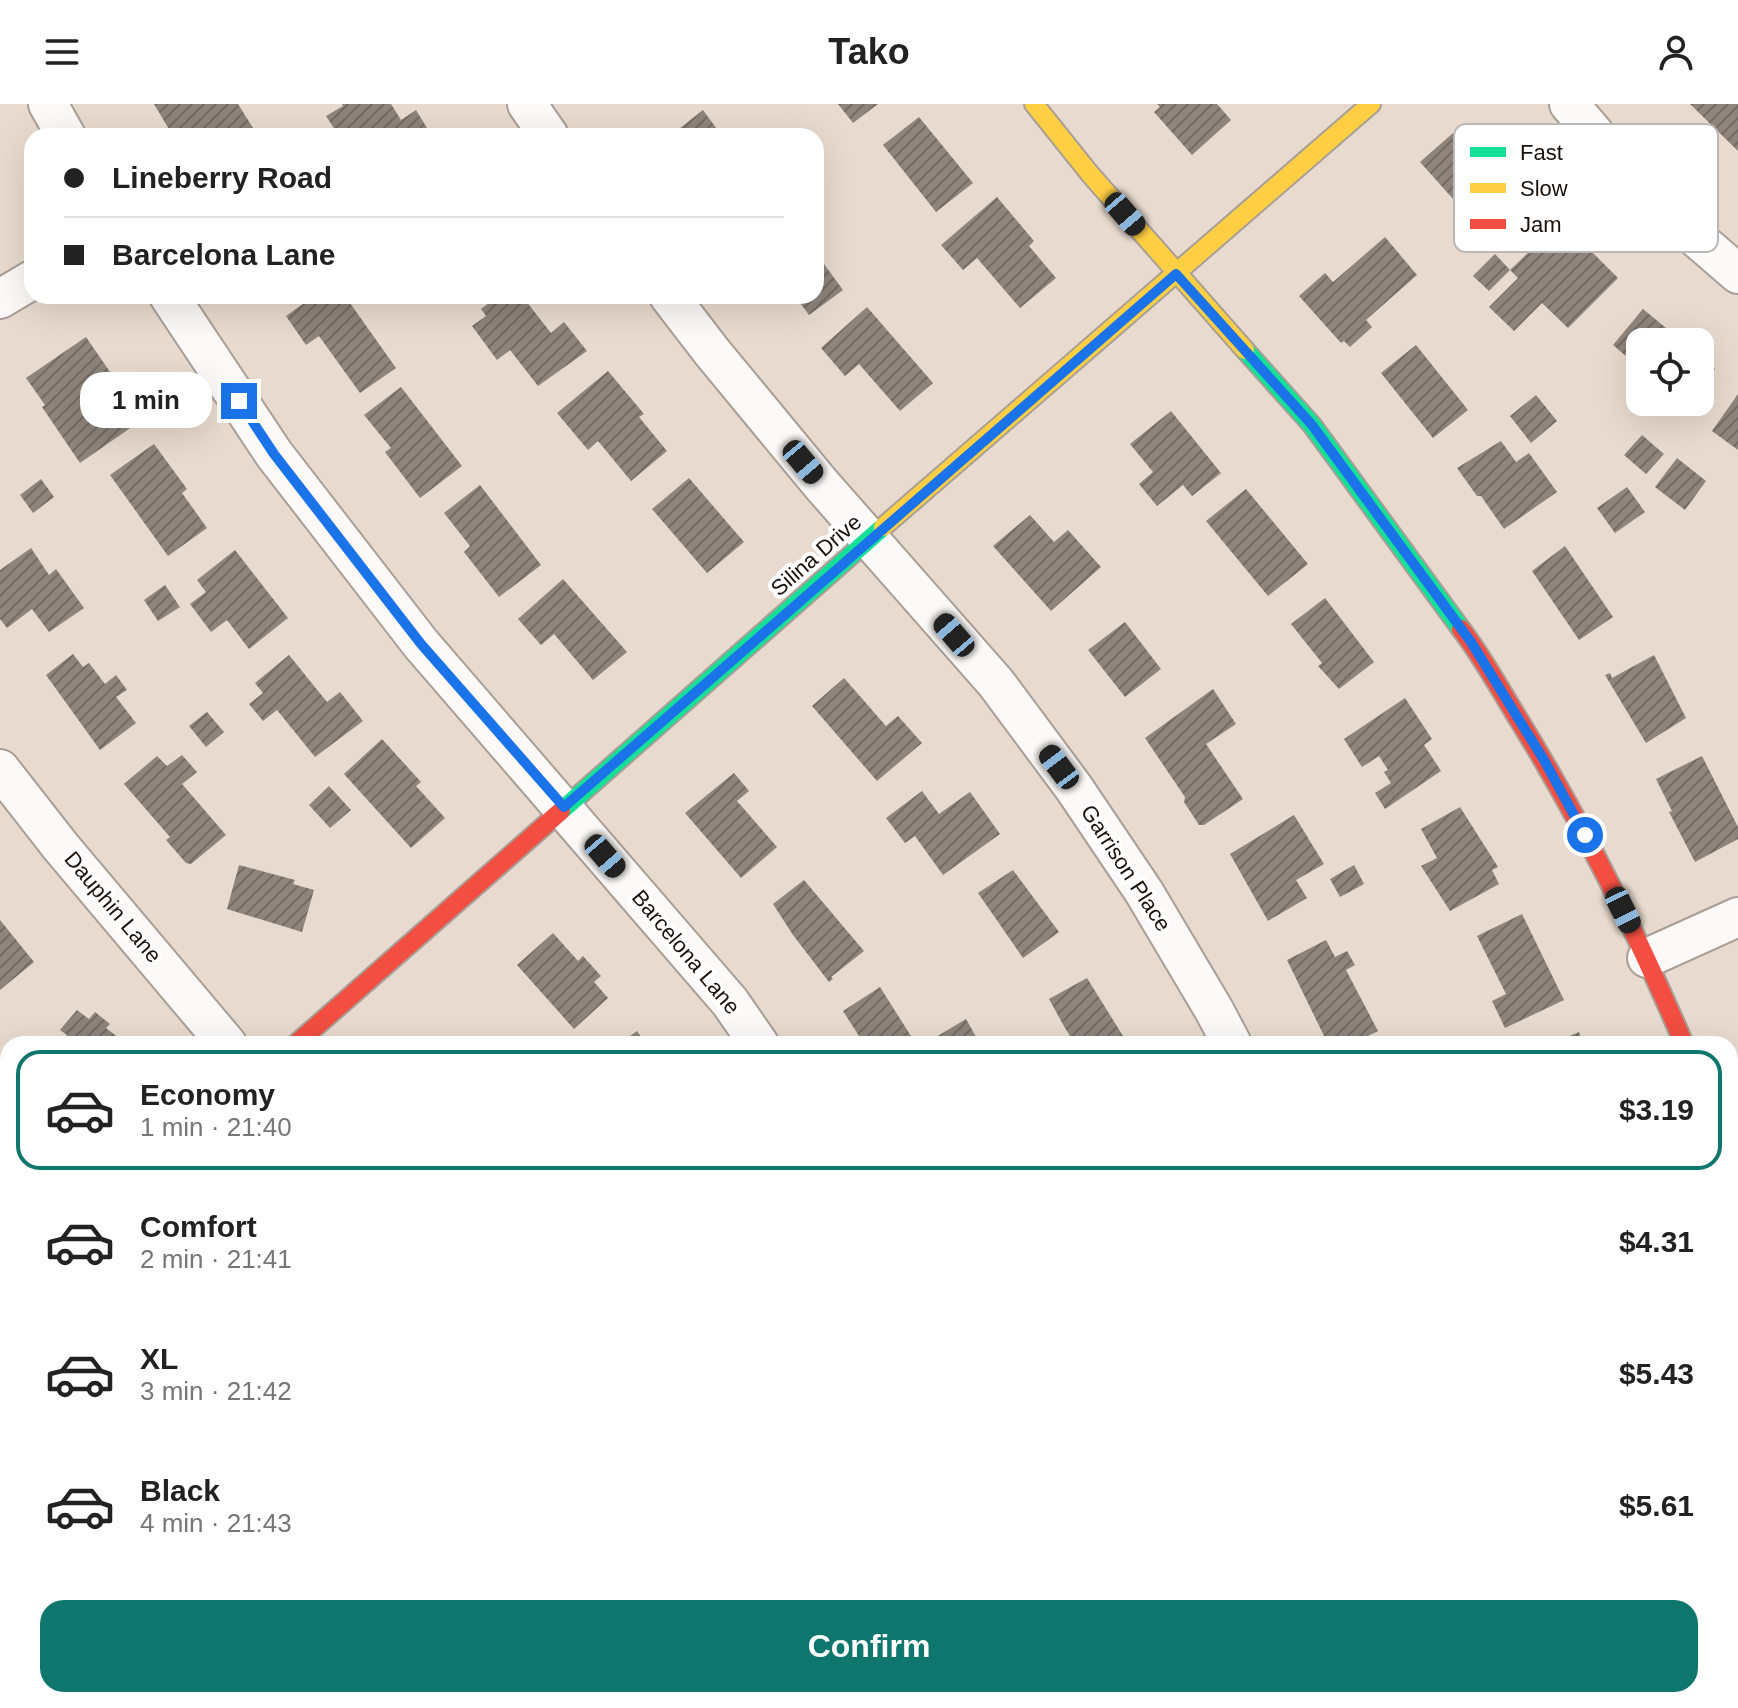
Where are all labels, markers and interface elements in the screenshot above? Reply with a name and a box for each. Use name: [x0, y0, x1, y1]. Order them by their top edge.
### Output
icon: menu: [40, 30, 84, 74]
icon: person: [1654, 30, 1698, 74]
text: Tako: [828, 31, 910, 72]
legend: [1454, 124, 1718, 252]
text: Fast: [1520, 140, 1563, 165]
text: Lineberry Road: [112, 161, 332, 194]
text: Slow: [1520, 176, 1568, 201]
car: [1100, 188, 1150, 240]
text: Jam: [1520, 212, 1562, 237]
text: Barcelona Lane: [112, 238, 335, 271]
map controls: [1626, 328, 1714, 416]
button: locate: [1626, 328, 1714, 416]
callout: 1 min: [79, 373, 211, 429]
route end: [221, 383, 257, 419]
text: 1 min: [112, 385, 180, 415]
car: [778, 436, 828, 488]
street label: Silina Drive: [766, 509, 866, 601]
car: [929, 609, 979, 661]
car: [1035, 741, 1083, 793]
street label: Garrison Place: [1076, 800, 1176, 936]
route start: [1567, 817, 1603, 853]
car: [580, 830, 630, 882]
street label: Dauphin Lane: [59, 846, 167, 968]
car: [1602, 883, 1644, 937]
street label: Barcelona Lane: [627, 885, 745, 1019]
icon: car: [44, 1074, 116, 1146]
text: Economy: [140, 1078, 275, 1111]
text: $3.19: [1619, 1093, 1694, 1126]
text: 1 min · 21:40: [140, 1112, 292, 1142]
icon: car: [44, 1206, 116, 1278]
text: Comfort: [140, 1210, 257, 1243]
text: $4.31: [1619, 1225, 1694, 1258]
text: 2 min · 21:41: [140, 1244, 292, 1274]
icon: car: [44, 1338, 116, 1410]
text: XL: [140, 1342, 178, 1375]
text: $5.43: [1619, 1357, 1694, 1390]
text: 3 min · 21:42: [140, 1376, 292, 1406]
icon: car: [44, 1470, 116, 1542]
text: Black: [140, 1474, 220, 1507]
text: $5.61: [1619, 1489, 1694, 1522]
text: 4 min · 21:43: [140, 1508, 292, 1538]
button: Confirm: [40, 1600, 1698, 1692]

